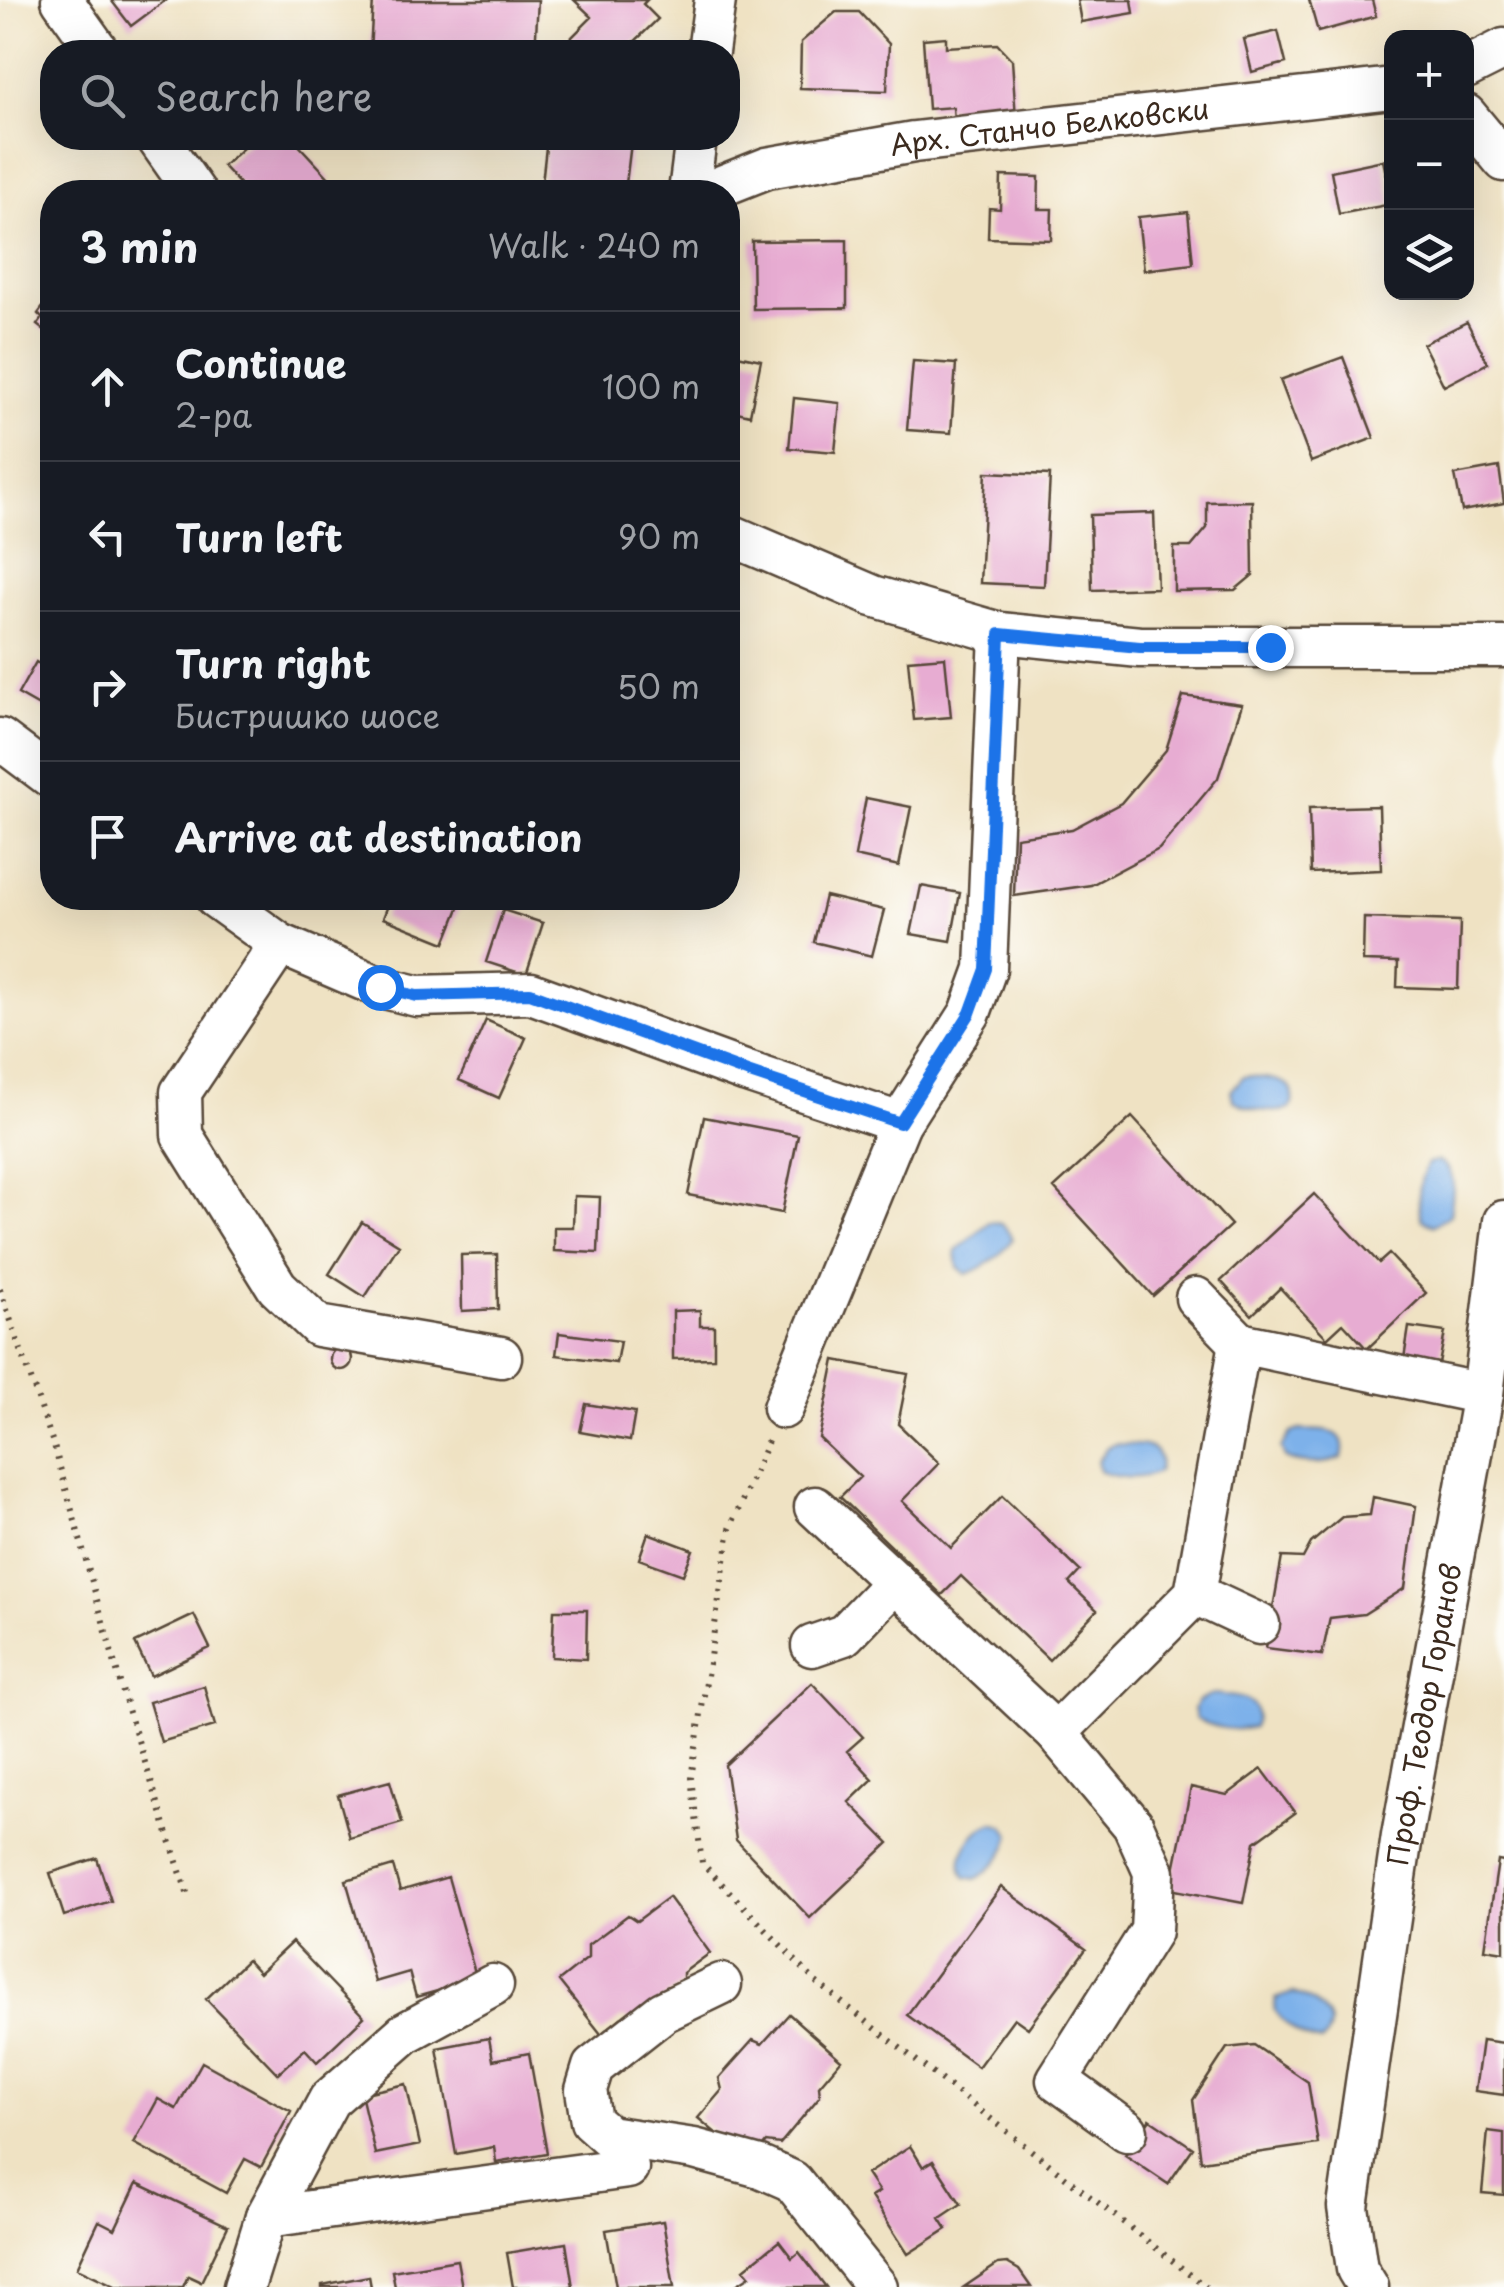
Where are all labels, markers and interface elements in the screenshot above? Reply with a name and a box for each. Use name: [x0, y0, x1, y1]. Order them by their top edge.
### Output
map controls: [1384, 30, 1474, 300]
button: +: [1384, 30, 1474, 120]
search box: [40, 40, 740, 150]
text: Search here: [155, 67, 372, 124]
icon: search: [75, 68, 130, 123]
street label: Арх. Станчо Белковски: [886, 86, 1211, 166]
button: −: [1384, 120, 1474, 210]
button: layers: [1384, 210, 1474, 300]
text: 3 min: [80, 214, 198, 277]
text: Walk · 240 m: [488, 221, 700, 269]
text: Continue: [175, 334, 346, 391]
icon: ahead: [80, 359, 135, 414]
text: 100 m: [602, 362, 700, 410]
text: 2-ра: [175, 391, 252, 439]
text: Turn left: [175, 508, 343, 565]
icon: left: [80, 509, 135, 564]
text: 90 m: [618, 512, 700, 560]
route end: [1248, 625, 1294, 671]
text: Turn right: [175, 634, 371, 691]
icon: right: [80, 659, 135, 714]
text: 50 m: [617, 662, 700, 710]
text: Бистришко шосе: [175, 691, 440, 739]
text: Arrive at destination: [175, 808, 583, 865]
icon: arrive: [80, 809, 135, 864]
route start: [358, 965, 404, 1011]
street label: Проф. Теодор Горанов: [1375, 1560, 1472, 1869]

